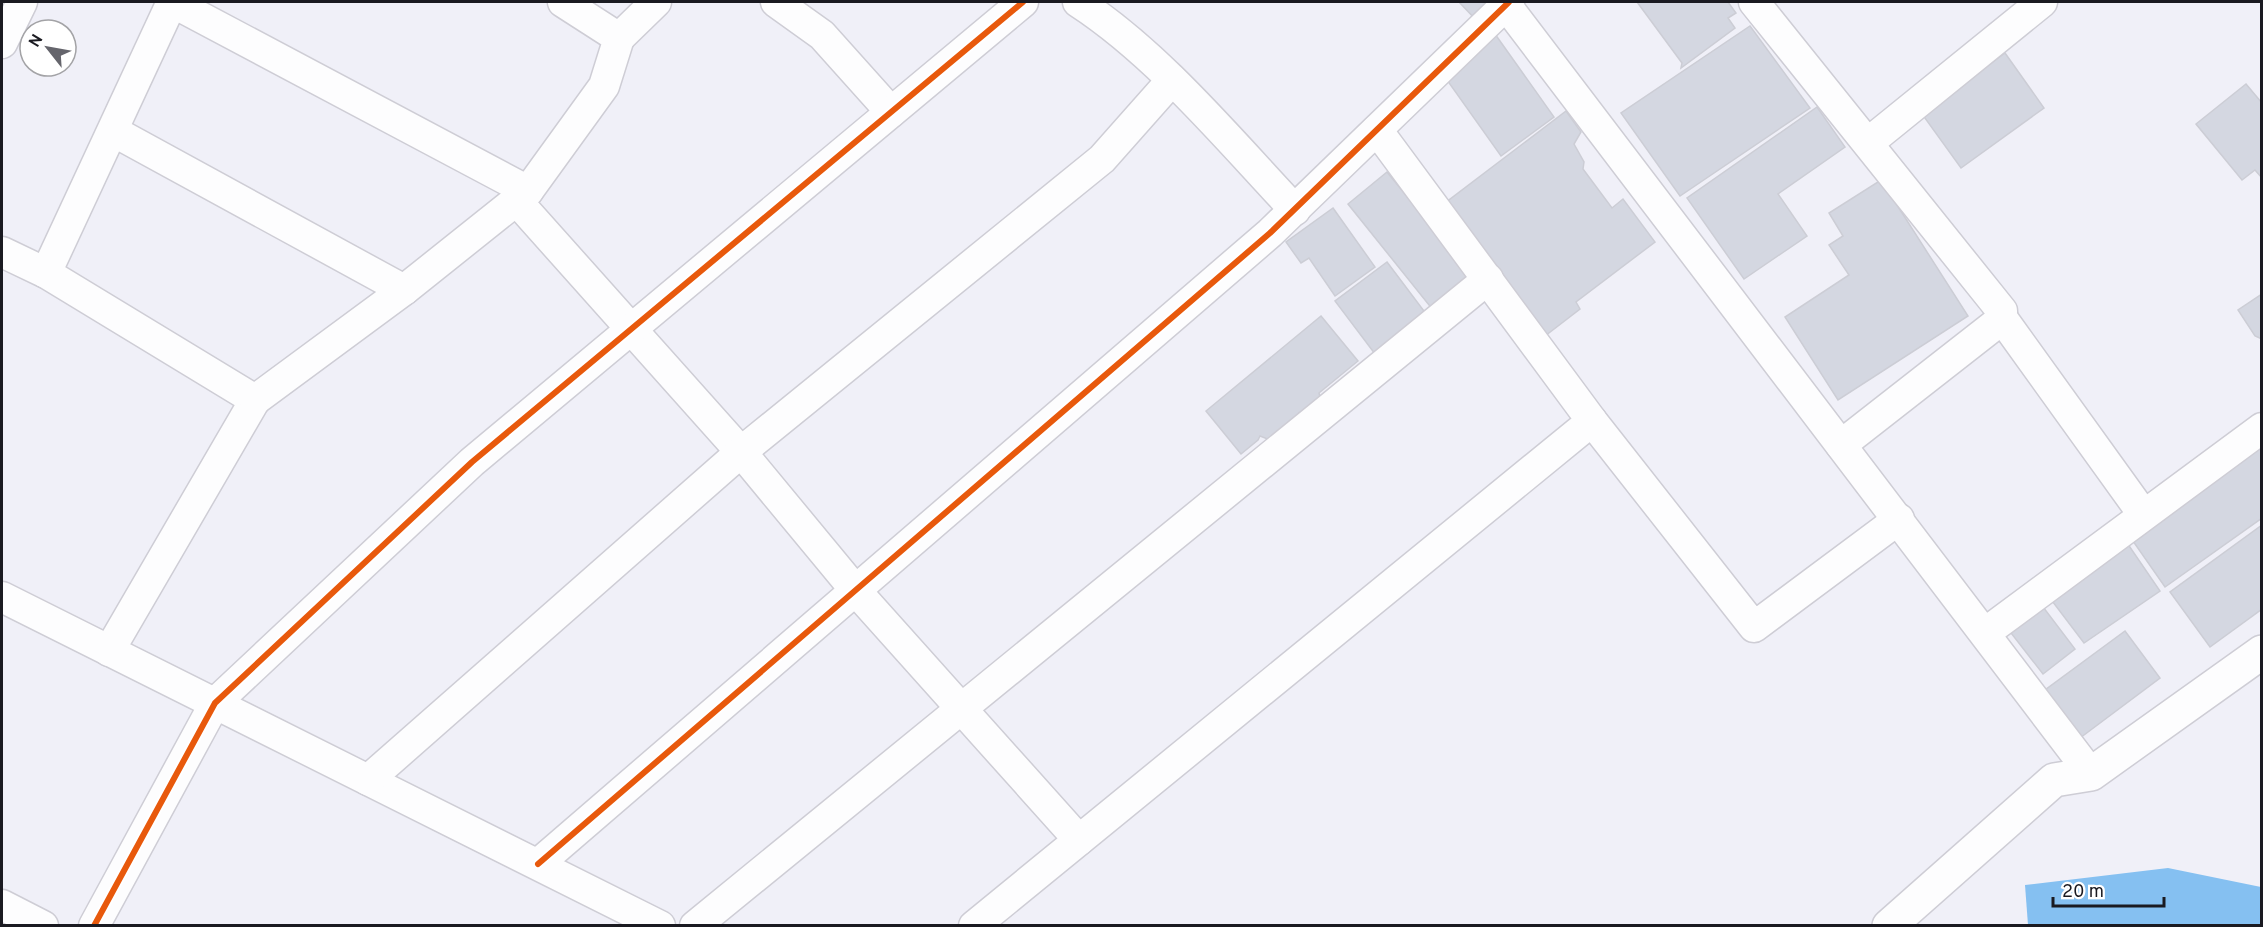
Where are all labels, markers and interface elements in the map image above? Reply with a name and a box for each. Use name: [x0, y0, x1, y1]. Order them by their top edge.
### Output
north arrow: [18, 18, 78, 78]
text: N: [25, 31, 48, 51]
scale bar: [2053, 870, 2164, 908]
text: 20 m: [2062, 881, 2104, 904]

